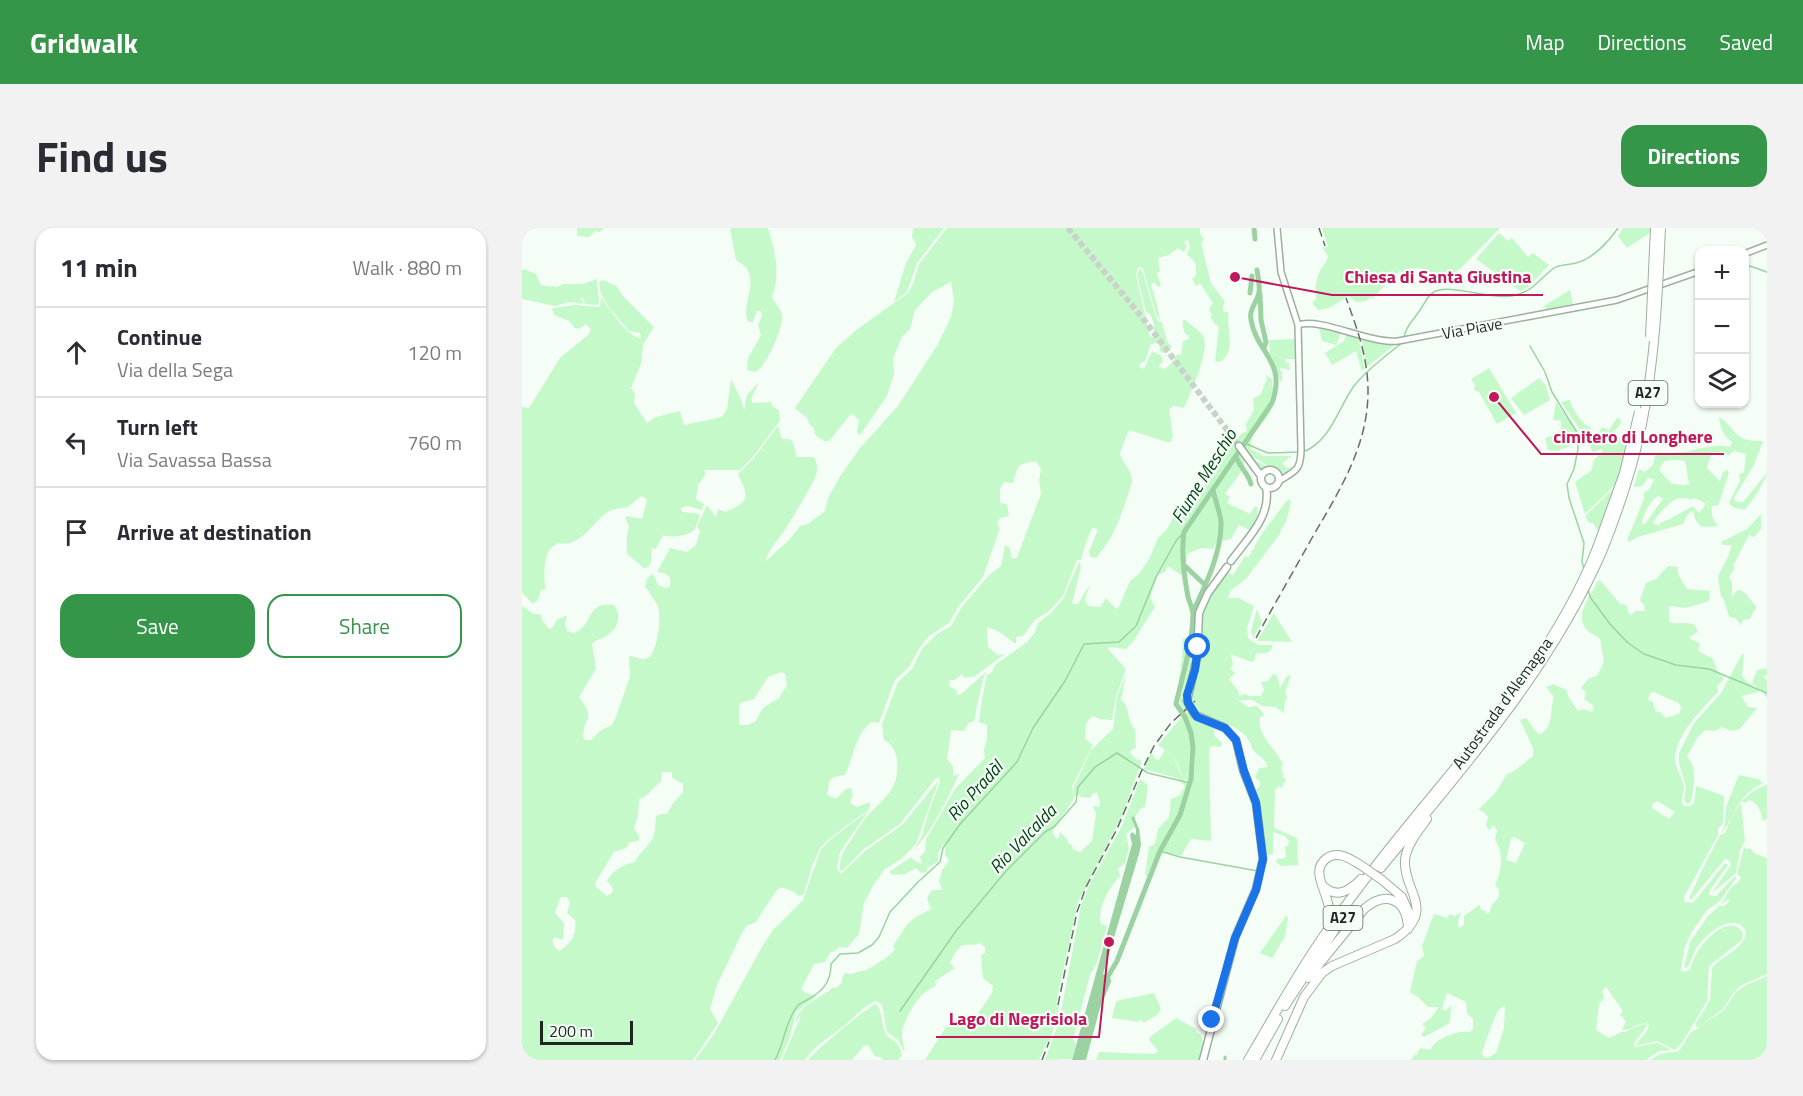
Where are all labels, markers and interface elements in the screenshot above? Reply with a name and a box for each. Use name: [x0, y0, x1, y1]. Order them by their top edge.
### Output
text: Gridwalk: [30, 21, 138, 64]
text: Map: [1525, 26, 1565, 58]
text: Directions: [1598, 26, 1687, 58]
text: Saved: [1720, 26, 1773, 58]
text: Find us: [36, 124, 168, 188]
button: Directions: [1621, 125, 1767, 187]
map controls: [1695, 246, 1749, 408]
button: +: [1695, 246, 1749, 300]
text: 11 min: [60, 248, 138, 287]
text: Walk · 880 m: [353, 252, 462, 283]
callout: Chiesa di Santa Giustina: [1332, 259, 1543, 295]
text: Chiesa di Santa Giustina: [1345, 263, 1531, 290]
button: −: [1695, 300, 1749, 354]
street label: Via Piave: [1440, 311, 1504, 345]
text: Continue: [117, 320, 202, 354]
icon: ahead: [60, 336, 93, 369]
text: 120 m: [407, 337, 462, 368]
text: Via della Sega: [117, 354, 233, 385]
button: layers: [1695, 354, 1749, 408]
road number: A27: [1628, 381, 1668, 405]
text: Turn left: [117, 410, 198, 444]
callout: cimitero di Longhere: [1541, 418, 1724, 454]
water label: Fiume Meschio: [1164, 423, 1244, 528]
text: cimitero di Longhere: [1553, 423, 1713, 450]
icon: left: [60, 426, 93, 459]
text: 760 m: [407, 427, 462, 458]
text: Via Savassa Bassa: [117, 444, 272, 475]
text: Arrive at destination: [117, 515, 312, 549]
icon: arrive: [60, 516, 93, 549]
button: Save: [60, 594, 255, 658]
button: Share: [267, 594, 462, 658]
street label: Autostrada d'Alemagna: [1446, 632, 1558, 774]
route start: [1184, 633, 1210, 659]
water label: Rio Pradàl: [940, 753, 1010, 827]
water label: Rio Valcalda: [983, 797, 1063, 879]
road number: A27: [1324, 906, 1362, 930]
callout: Lago di Negrisiola: [936, 1001, 1099, 1037]
text: Lago di Negrisiola: [949, 1005, 1087, 1032]
route end: [1198, 1006, 1224, 1032]
scale bar: [540, 1018, 633, 1046]
text: 200 m: [549, 1019, 593, 1043]

